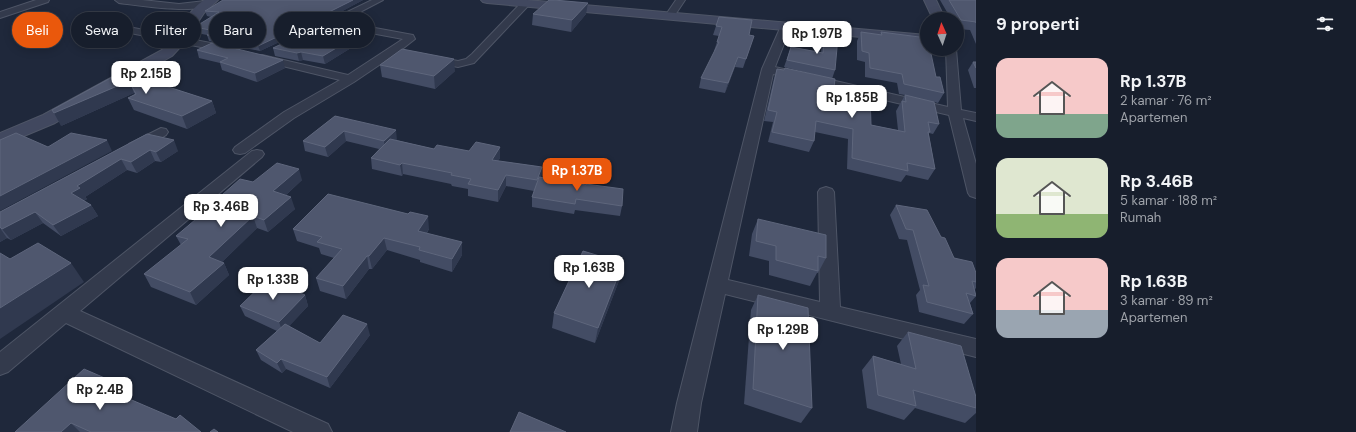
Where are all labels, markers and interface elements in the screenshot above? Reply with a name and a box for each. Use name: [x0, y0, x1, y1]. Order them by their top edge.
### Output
chip: Beli: [12, 12, 63, 48]
chip: Sewa: [71, 12, 133, 48]
chip: Filter: [141, 12, 201, 48]
chip: Baru: [209, 12, 266, 48]
chip: Apartemen: [274, 12, 375, 48]
north arrow: [920, 12, 964, 56]
map controls: [920, 12, 964, 56]
text: 9 properti: [996, 13, 1079, 35]
icon: filters: [1314, 13, 1336, 35]
pin: Rp 1.97B: [776, 21, 858, 55]
text: Rp 1.97B: [792, 25, 842, 42]
pin: Rp 2.15B: [105, 61, 187, 95]
text: Rp 2.15B: [120, 65, 172, 82]
text: Rp 1.37B: [1120, 70, 1186, 92]
icon: home: [1028, 74, 1076, 122]
pin: Rp 1.85B: [811, 85, 893, 119]
text: Rp 1.85B: [826, 89, 878, 106]
text: 2 kamar · 76 m²: [1120, 92, 1212, 109]
text: Apartemen: [1120, 109, 1187, 126]
pin: Rp 1.37B: [536, 158, 618, 192]
text: Rp 1.37B: [552, 162, 602, 179]
text: Rp 3.46B: [1120, 170, 1193, 192]
icon: home: [1028, 174, 1076, 222]
text: 5 kamar · 188 m²: [1120, 192, 1217, 209]
pin: Rp 3.46B: [180, 194, 262, 228]
text: Rp 3.46B: [193, 198, 249, 215]
text: Rumah: [1120, 209, 1161, 226]
pin: Rp 1.63B: [548, 255, 630, 289]
text: Rp 1.63B: [563, 259, 615, 276]
pin: Rp 1.33B: [232, 267, 314, 301]
text: Rp 1.63B: [1120, 270, 1188, 292]
text: Rp 1.33B: [247, 271, 299, 288]
icon: home: [1028, 274, 1076, 322]
text: 3 kamar · 89 m²: [1120, 292, 1213, 309]
text: Apartemen: [1120, 309, 1187, 326]
pin: Rp 1.29B: [742, 317, 824, 351]
text: Rp 1.29B: [757, 321, 809, 338]
pin: Rp 2.4B: [63, 377, 137, 411]
text: Rp 2.4B: [76, 381, 124, 398]

